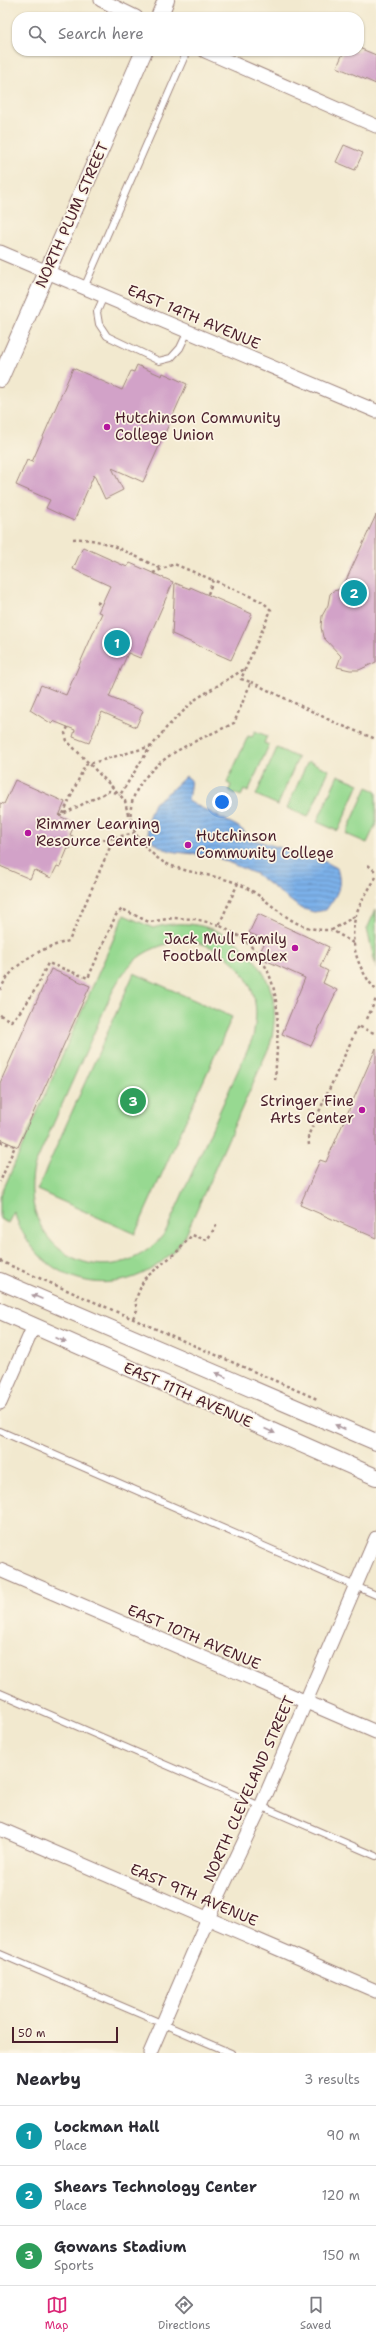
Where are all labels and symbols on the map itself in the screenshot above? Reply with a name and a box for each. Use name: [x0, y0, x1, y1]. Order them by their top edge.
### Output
street label: NORTH PLUM STREET: [31, 139, 113, 291]
street label: EAST 14TH AVENUE: [124, 280, 264, 354]
place label: Hutchinson Community College Union: [115, 408, 281, 445]
marker: Hutchinson Community College Union: [102, 422, 112, 432]
pin: 2: [341, 578, 367, 608]
pin: 1: [104, 628, 130, 658]
your location: [212, 792, 232, 812]
place label: Rimmer Learning Resource Center: [36, 814, 160, 851]
place label: Hutchinson Community College: [196, 826, 334, 863]
marker: Rimmer Learning Resource Center: [23, 828, 33, 838]
marker: Hutchinson Community College: [183, 840, 193, 850]
place label: Jack Mull Family Football Complex: [163, 929, 287, 966]
marker: Jack Mull Family Football Complex: [290, 943, 300, 953]
pin: 3: [120, 1086, 146, 1116]
place label: Stringer Fine Arts Center: [260, 1091, 354, 1128]
marker: Stringer Fine Arts Center: [357, 1105, 367, 1115]
one-way arrow: [31, 1293, 43, 1299]
one-way arrow: [55, 1337, 66, 1343]
street label: EAST 11TH AVENUE: [120, 1358, 256, 1432]
one-way arrow: [215, 1372, 227, 1378]
one-way arrow: [335, 1424, 346, 1430]
one-way arrow: [264, 1428, 275, 1434]
street label: EAST 10TH AVENUE: [124, 1600, 264, 1674]
street label: NORTH CLEVELAND STREET: [199, 1693, 299, 1885]
street label: EAST 9TH AVENUE: [127, 1859, 261, 1931]
scale bar: [12, 2025, 118, 2044]

